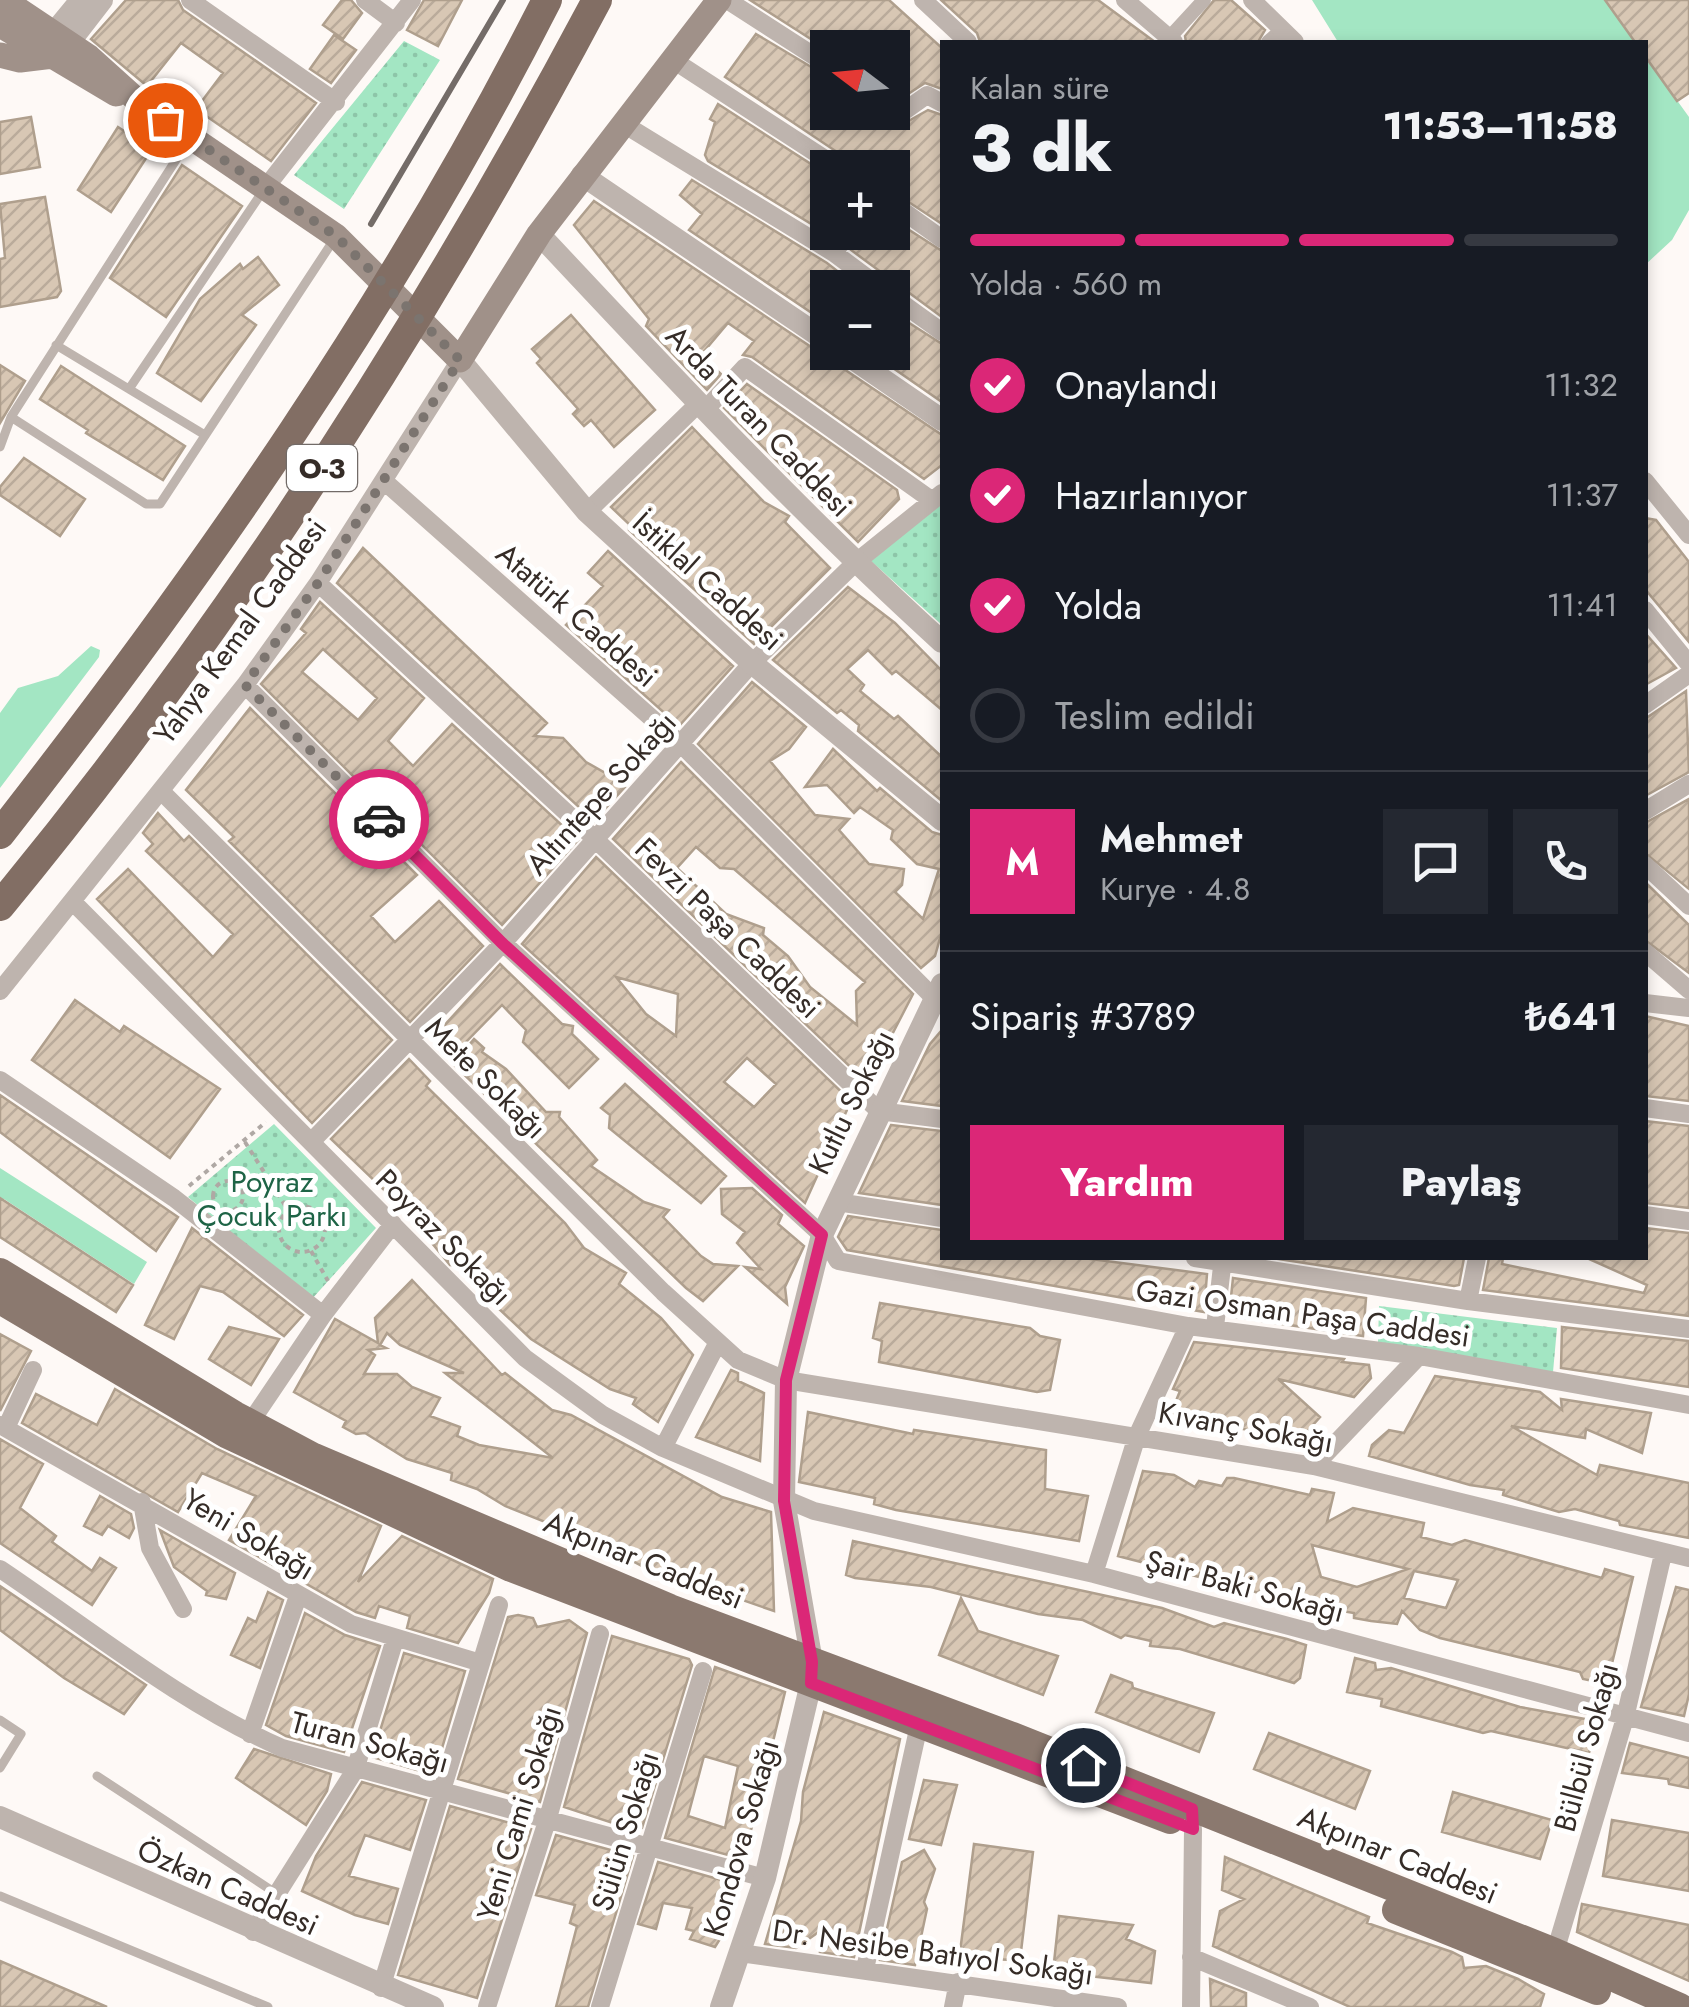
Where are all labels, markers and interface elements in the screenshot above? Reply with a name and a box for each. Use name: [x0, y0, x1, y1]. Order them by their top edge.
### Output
north arrow: [810, 30, 910, 130]
map controls: [810, 30, 910, 370]
text: Kalan süre: [970, 65, 1109, 111]
pin: [123, 78, 208, 163]
icon: bag: [138, 93, 193, 148]
text: 11:53–11:58: [1383, 98, 1618, 153]
text: 3 dk: [970, 101, 1112, 195]
button: +: [810, 150, 910, 250]
text: Yolda · 560 m: [970, 261, 1162, 307]
button: −: [810, 270, 910, 370]
street label: Arda Turan Caddesi: [656, 315, 862, 527]
icon: check: [970, 358, 1025, 413]
text: Onaylandı: [1055, 358, 1218, 413]
text: 11:32: [1544, 362, 1618, 408]
road number: O-3: [287, 445, 357, 491]
icon: check: [970, 468, 1025, 523]
text: Hazırlanıyor: [1055, 468, 1248, 523]
text: 11:37: [1546, 472, 1618, 518]
street label: İstiklal Caddesi: [623, 502, 793, 660]
street label: Yahya Kemal Caddesi: [143, 509, 337, 753]
street label: Atatürk Caddesi: [487, 533, 667, 697]
icon: check: [970, 578, 1025, 633]
text: Yolda: [1055, 578, 1142, 633]
text: 11:41: [1547, 582, 1618, 628]
text: Teslim edildi: [1055, 688, 1255, 743]
street label: Altıntepe Sokağı: [516, 702, 686, 884]
courier: [329, 769, 429, 869]
icon: car: [352, 792, 407, 847]
button: chat: [1383, 809, 1488, 914]
button: phone: [1513, 809, 1618, 914]
text: Mehmet: [1100, 811, 1242, 866]
street label: Fevzi Paşa Caddesi: [625, 828, 831, 1028]
text: M: [1006, 834, 1039, 889]
text: Kurye · 4.8: [1100, 866, 1250, 912]
text: Sipariş #3789: [970, 989, 1196, 1044]
text: ₺641: [1525, 989, 1618, 1044]
street label: Mete Sokağı: [415, 1007, 557, 1149]
street label: Kutlu Sokağı: [797, 1022, 905, 1182]
button: Yardım: [970, 1125, 1284, 1240]
button: Paylaş: [1304, 1125, 1618, 1240]
street label: Poyraz Sokağı: [366, 1159, 522, 1315]
park label: Poyraz Çocuk Parkı: [197, 1160, 347, 1237]
street label: Gazi Osman Paşa Caddesi: [1133, 1268, 1473, 1358]
street label: Kıvanç Sokağı: [1155, 1390, 1337, 1464]
street label: Yeni Sokağı: [175, 1478, 323, 1590]
street label: Akpınar Caddesi: [538, 1500, 750, 1620]
street label: Şair Baki Sokağı: [1141, 1539, 1349, 1633]
street label: Bülbül Sokağı: [1543, 1658, 1629, 1836]
street label: Turan Sokağı: [286, 1700, 454, 1784]
street label: Yeni Cami Sokağı: [466, 1700, 572, 1926]
pin: [1041, 1723, 1126, 1808]
street label: Kondova Sokağı: [692, 1734, 790, 1942]
icon: home: [1056, 1738, 1111, 1793]
street label: Sülün Sokağı: [580, 1746, 670, 1916]
street label: Akpınar Caddesi: [1292, 1795, 1504, 1915]
street label: Özkan Caddesi: [130, 1828, 326, 1946]
street label: Dr. Nesibe Batıyol Sokağı: [770, 1908, 1096, 1996]

